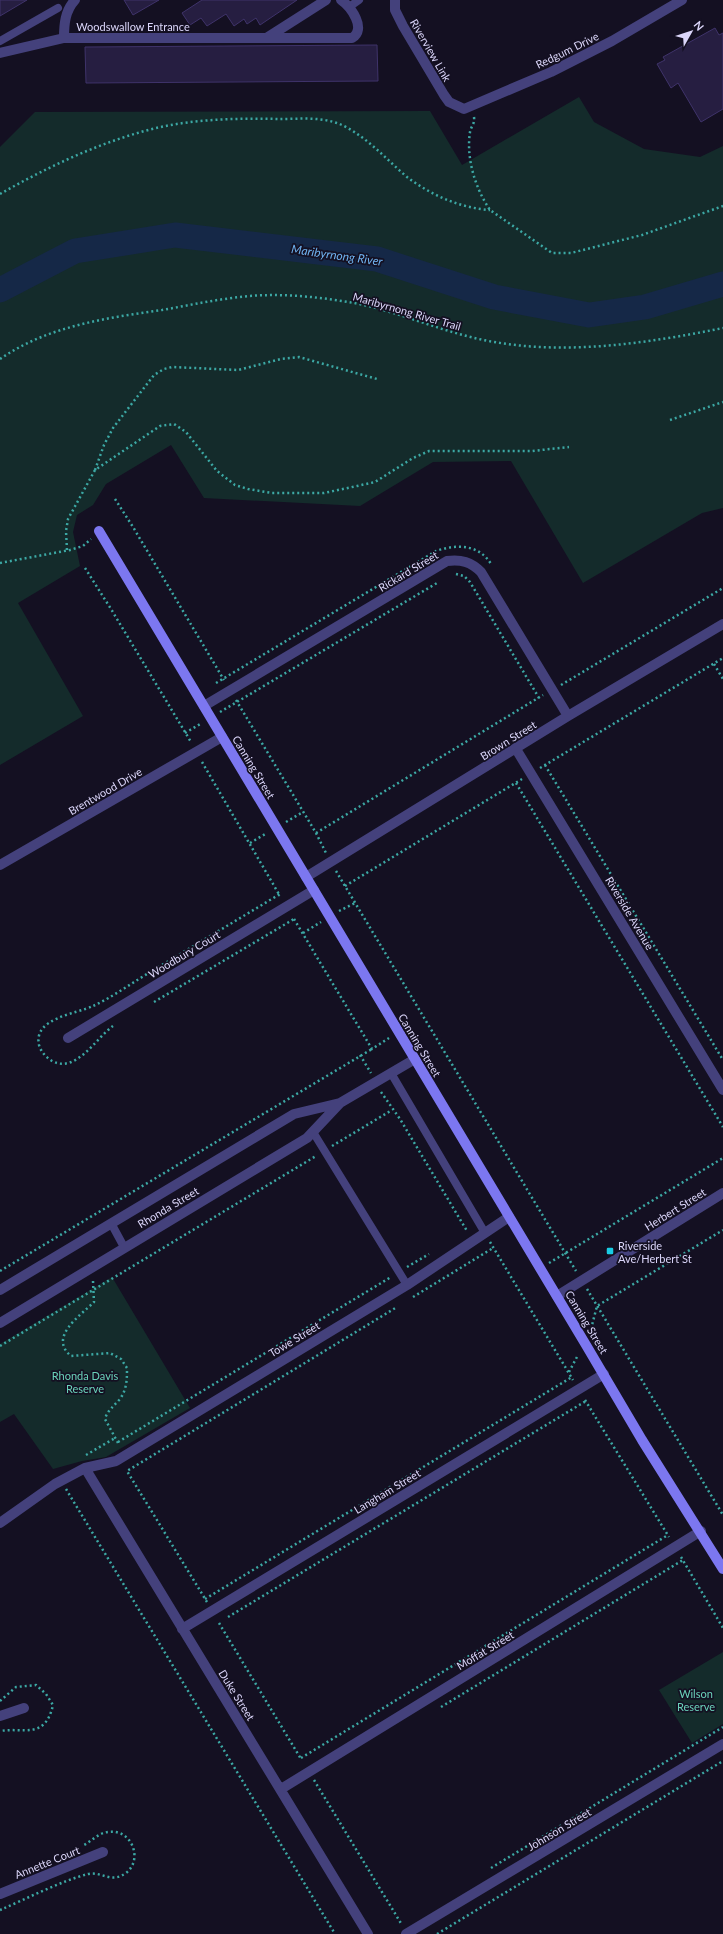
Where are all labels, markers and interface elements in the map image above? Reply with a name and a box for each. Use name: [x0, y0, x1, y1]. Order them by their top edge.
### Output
north arrow: [671, 12, 711, 52]
street label: Riverview Link: [408, 16, 454, 84]
text: N: [691, 18, 707, 33]
street label: Woodswallow Entrance: [76, 20, 190, 33]
street label: Redgum Drive: [533, 29, 601, 71]
water label: Maribyrnong River: [290, 241, 384, 269]
street label: Maribyrnong River Trail: [351, 289, 463, 333]
street label: Rickard Street: [376, 548, 440, 594]
street label: Brown Street: [478, 718, 538, 762]
street label: Canning Street: [230, 733, 278, 801]
street label: Brentwood Drive: [66, 765, 144, 817]
street label: Riverside Avenue: [603, 874, 657, 952]
street label: Woodbury Court: [146, 927, 222, 981]
street label: Canning Street: [396, 1011, 444, 1079]
street label: Rhonda Street: [135, 1184, 201, 1230]
street label: Herbert Street: [642, 1185, 708, 1233]
place label: Riverside Ave/Herbert St: [618, 1239, 692, 1265]
marker: Riverside Ave/Herbert St: [605, 1246, 615, 1256]
street label: Canning Street: [563, 1288, 611, 1356]
street label: Towe Street: [266, 1319, 322, 1359]
park label: Rhonda Davis Reserve: [52, 1369, 118, 1395]
street label: Langham Street: [351, 1466, 423, 1516]
street label: Moffat Street: [454, 1628, 516, 1672]
street label: Duke Street: [216, 1667, 258, 1723]
park label: Wilson Reserve: [677, 1687, 715, 1713]
street label: Johnson Street: [525, 1805, 593, 1853]
street label: Annette Court: [13, 1843, 82, 1881]

